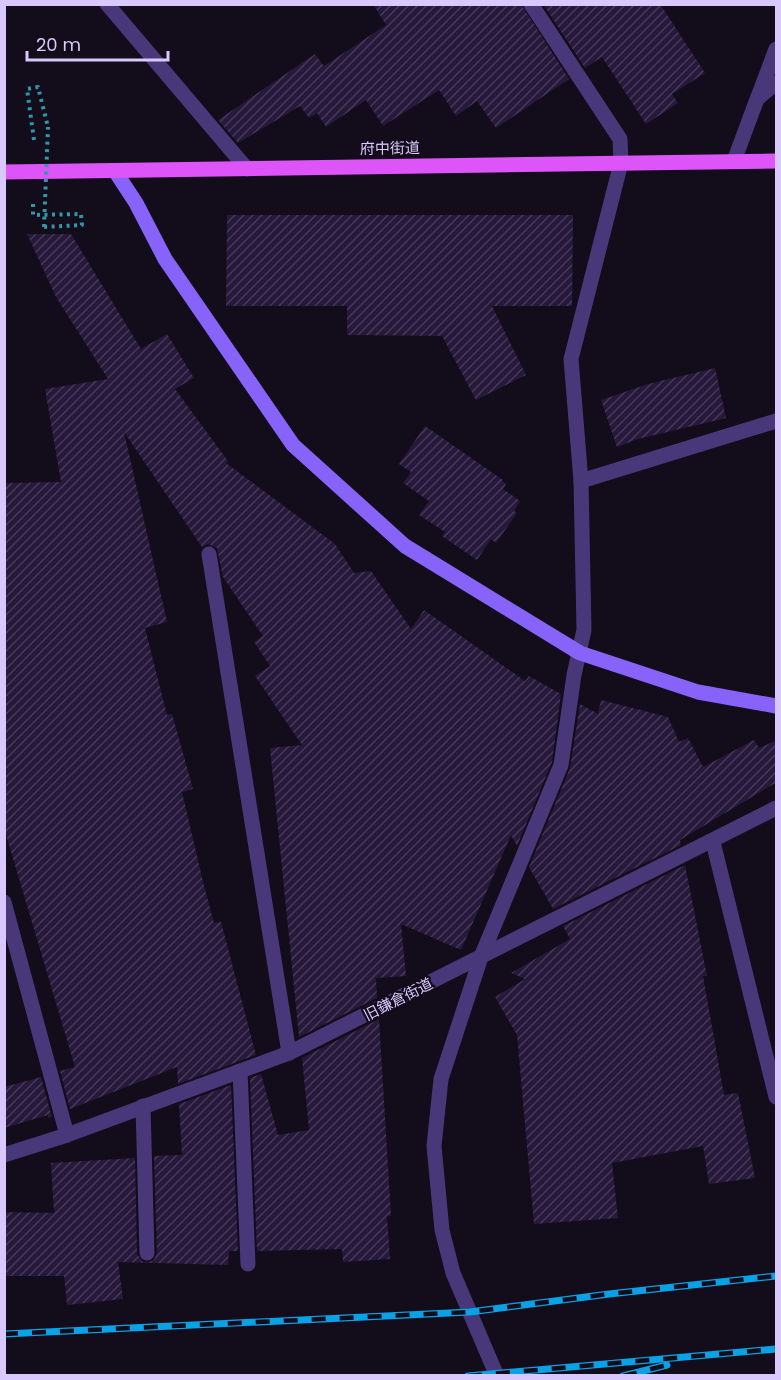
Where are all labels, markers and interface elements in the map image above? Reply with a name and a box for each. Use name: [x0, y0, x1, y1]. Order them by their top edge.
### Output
scale bar: [27, 24, 168, 62]
text: 20 m: [36, 32, 81, 57]
street label: 府中街道: [360, 137, 420, 159]
street label: 旧鎌倉街道: [360, 973, 436, 1025]

